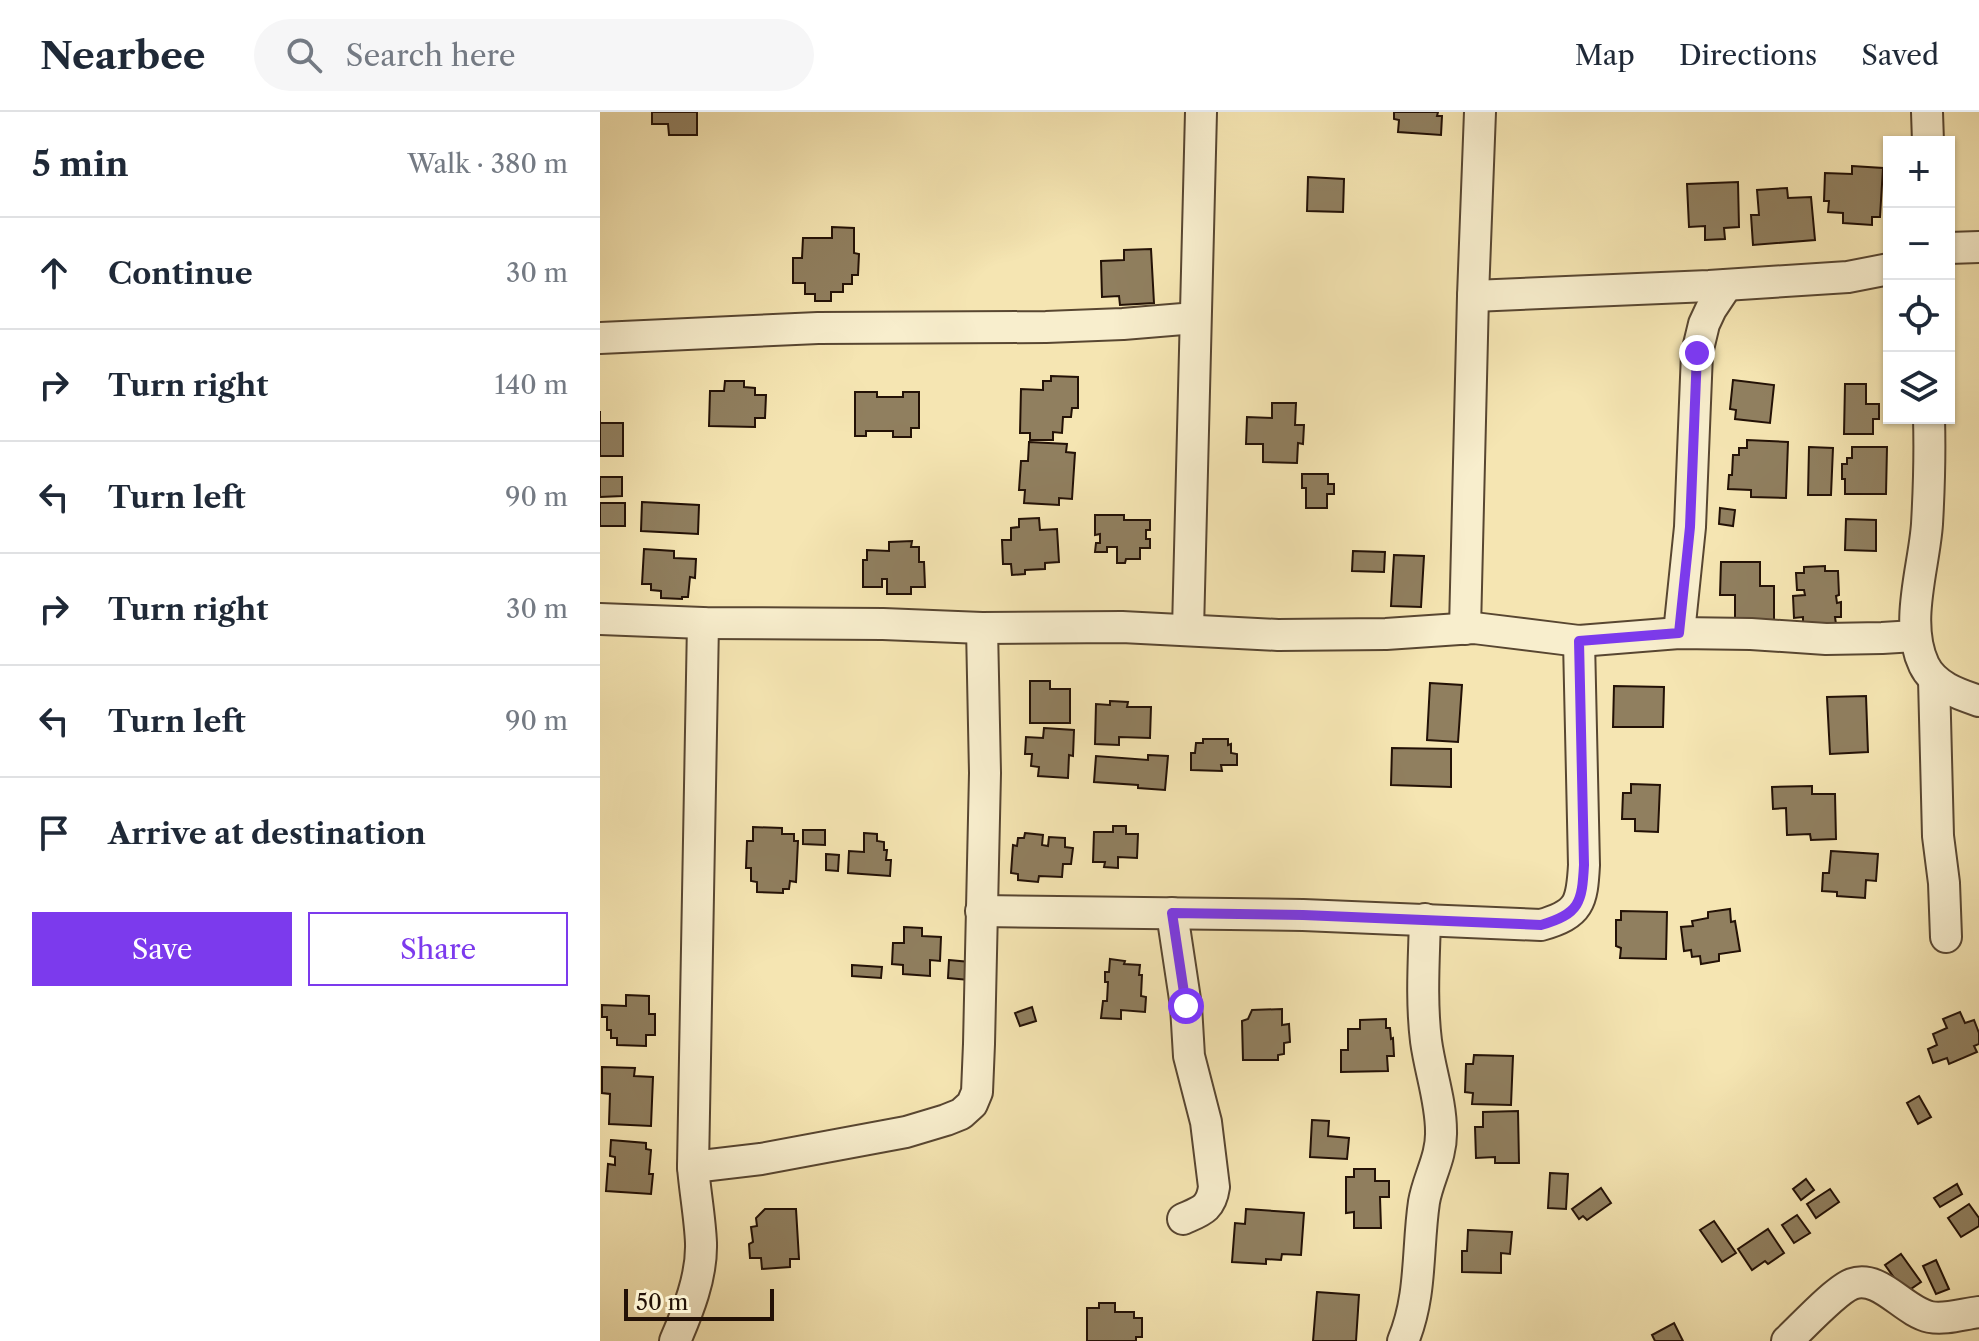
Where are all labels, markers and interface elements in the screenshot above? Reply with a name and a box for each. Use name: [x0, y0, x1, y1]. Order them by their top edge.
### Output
search box: [254, 19, 814, 91]
text: Nearbee: [40, 32, 206, 79]
icon: search: [282, 33, 326, 77]
text: Search here: [346, 37, 516, 74]
text: Map: [1575, 38, 1635, 72]
text: Directions: [1679, 38, 1817, 72]
text: Saved: [1861, 38, 1939, 72]
map controls: [1883, 136, 1955, 424]
button: +: [1883, 136, 1955, 208]
text: 5 min: [32, 143, 129, 185]
text: Walk · 380 m: [407, 148, 568, 180]
button: −: [1883, 208, 1955, 280]
icon: ahead: [32, 251, 76, 295]
text: Continue: [108, 255, 253, 292]
text: 30 m: [506, 257, 568, 289]
button: locate: [1883, 280, 1955, 352]
route end: [1679, 335, 1715, 371]
button: layers: [1883, 352, 1955, 424]
icon: right: [32, 363, 76, 407]
text: Turn right: [108, 367, 268, 404]
text: 140 m: [494, 369, 568, 401]
icon: left: [32, 475, 76, 519]
text: Turn left: [108, 479, 245, 516]
text: 90 m: [505, 481, 568, 513]
icon: right: [32, 587, 76, 631]
text: Turn right: [108, 591, 268, 628]
text: 30 m: [506, 593, 568, 625]
icon: left: [32, 699, 76, 743]
text: Turn left: [108, 703, 245, 740]
text: 90 m: [505, 705, 568, 737]
icon: arrive: [32, 811, 76, 855]
text: Arrive at destination: [108, 815, 426, 852]
button: Save: [32, 912, 292, 986]
button: Share: [308, 912, 568, 986]
route start: [1168, 988, 1204, 1024]
scale bar: [624, 1285, 774, 1321]
text: 50 m: [636, 1289, 688, 1316]

